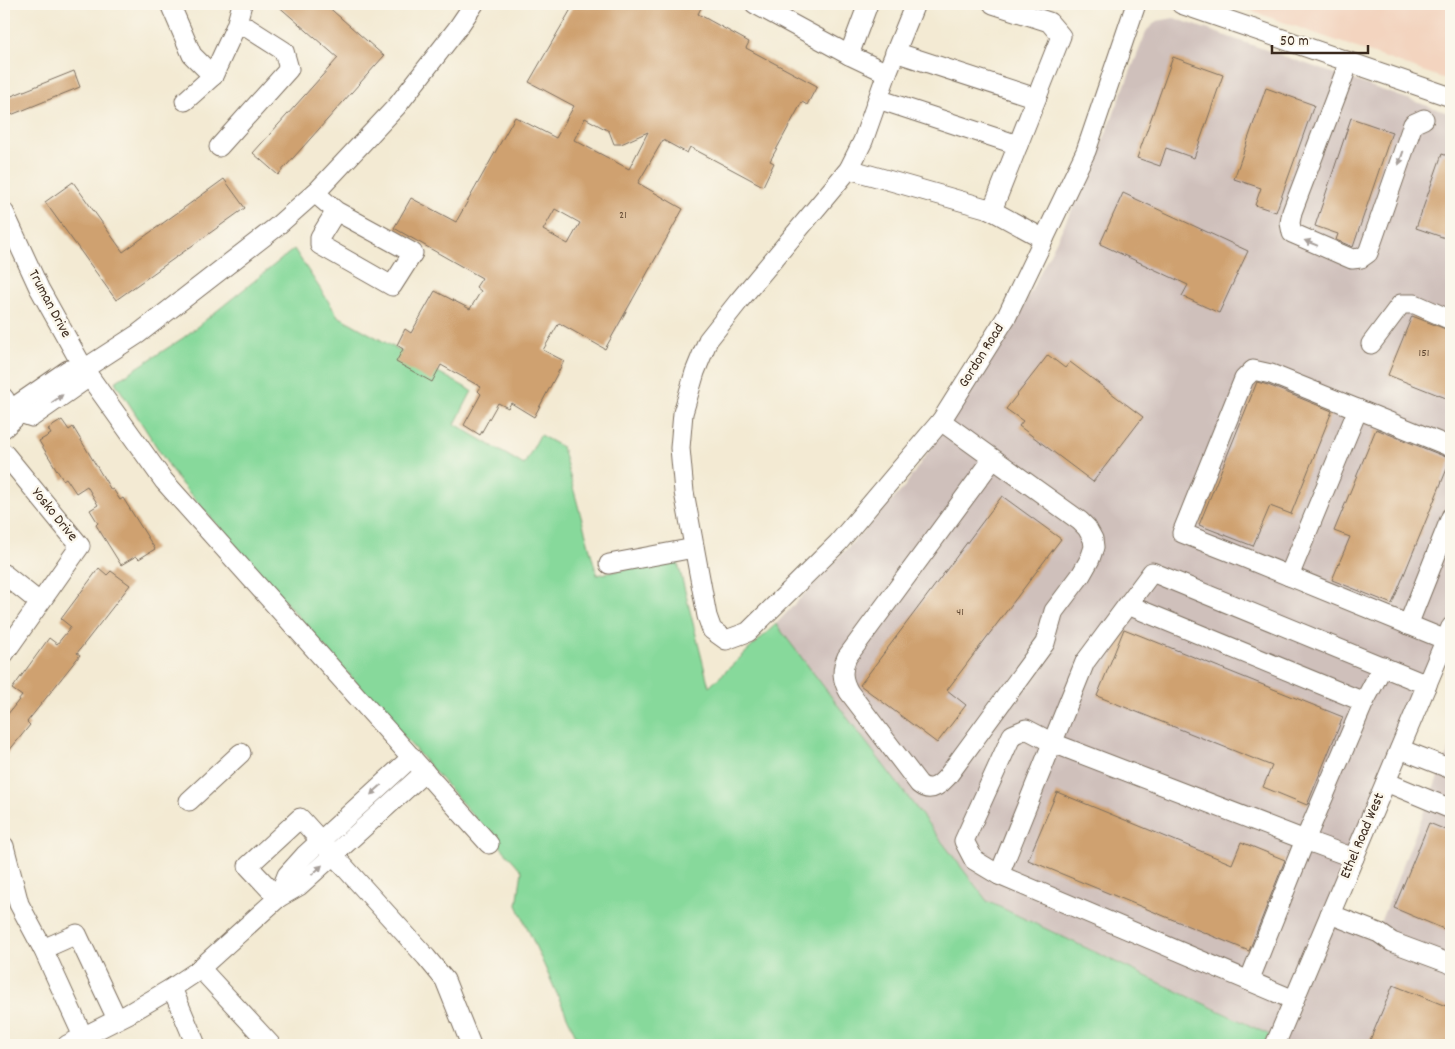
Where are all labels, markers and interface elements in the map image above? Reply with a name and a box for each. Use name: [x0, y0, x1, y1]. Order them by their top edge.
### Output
scale bar: [1272, 22, 1369, 54]
text: 50 m: [1280, 31, 1309, 53]
one-way arrow: [1397, 151, 1405, 166]
house number: 21: [619, 207, 627, 224]
one-way arrow: [1303, 239, 1318, 247]
street label: Truman Drive: [22, 266, 76, 342]
street label: Gordon Road: [954, 320, 1010, 392]
house number: 151: [1419, 345, 1429, 362]
one-way arrow: [50, 394, 64, 404]
street label: Yosko Drive: [25, 483, 83, 547]
house number: 41: [956, 604, 964, 621]
one-way arrow: [370, 784, 382, 796]
street label: Ethel Road West: [1335, 789, 1391, 882]
one-way arrow: [311, 864, 323, 876]

